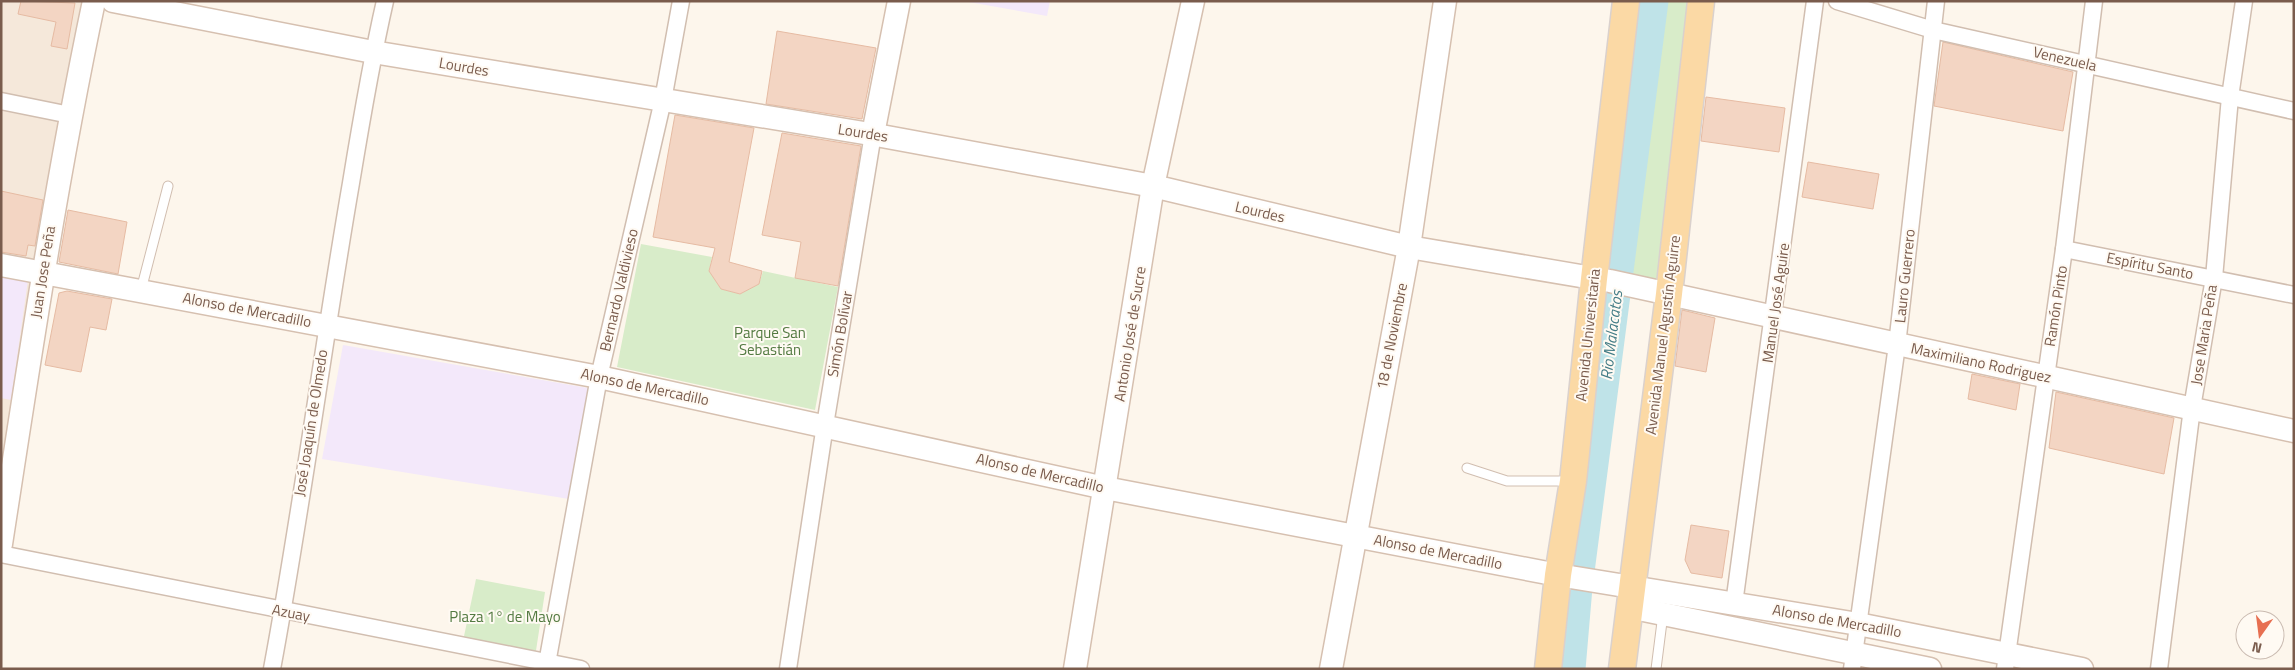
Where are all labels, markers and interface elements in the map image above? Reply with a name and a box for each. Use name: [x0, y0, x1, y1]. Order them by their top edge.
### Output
street label: Venezuela: [2031, 40, 2100, 77]
street label: Lourdes: [437, 51, 491, 82]
street label: Lourdes: [836, 117, 890, 148]
street label: Lourdes: [1233, 195, 1287, 228]
street label: Juan Jose Peña: [24, 224, 61, 320]
street label: Bernardo Valdivieso: [593, 226, 644, 353]
street label: Lauro Guerrero: [1888, 228, 1921, 324]
street label: Avenida Manuel Agustín Aguirre: [1639, 234, 1686, 436]
street label: Manuel José Aguire: [1756, 241, 1795, 364]
street label: Espíritu Santo: [2105, 246, 2196, 285]
street label: Ramón Pinto: [2038, 264, 2073, 348]
street label: Antonio José de Sucre: [1107, 265, 1152, 403]
street label: Avenida Universitaria: [1569, 267, 1606, 402]
street label: 18 de Noviembre: [1370, 281, 1413, 391]
street label: Jose Maria Peña: [2184, 283, 2223, 387]
street label: Alonso de Mercadillo: [181, 286, 313, 333]
water label: Rio Malacatos: [1594, 288, 1629, 381]
street label: Simón Bolívar: [821, 289, 858, 379]
park label: Parque San Sebastián: [734, 321, 806, 361]
street label: Maximiliano Rodriguez: [1909, 336, 2054, 389]
street label: José Joaquín de Olmedo: [288, 348, 333, 498]
street label: Alonso de Mercadillo: [579, 362, 711, 411]
street label: Alonso de Mercadillo: [974, 447, 1106, 498]
street label: Alonso de Mercadillo: [1372, 528, 1504, 575]
street label: Azuay: [270, 598, 312, 627]
street label: Alonso de Mercadillo: [1771, 598, 1903, 643]
park label: Plaza 1° de Mayo: [449, 605, 561, 628]
north arrow: [2235, 610, 2285, 660]
text: N: [2249, 637, 2264, 659]

